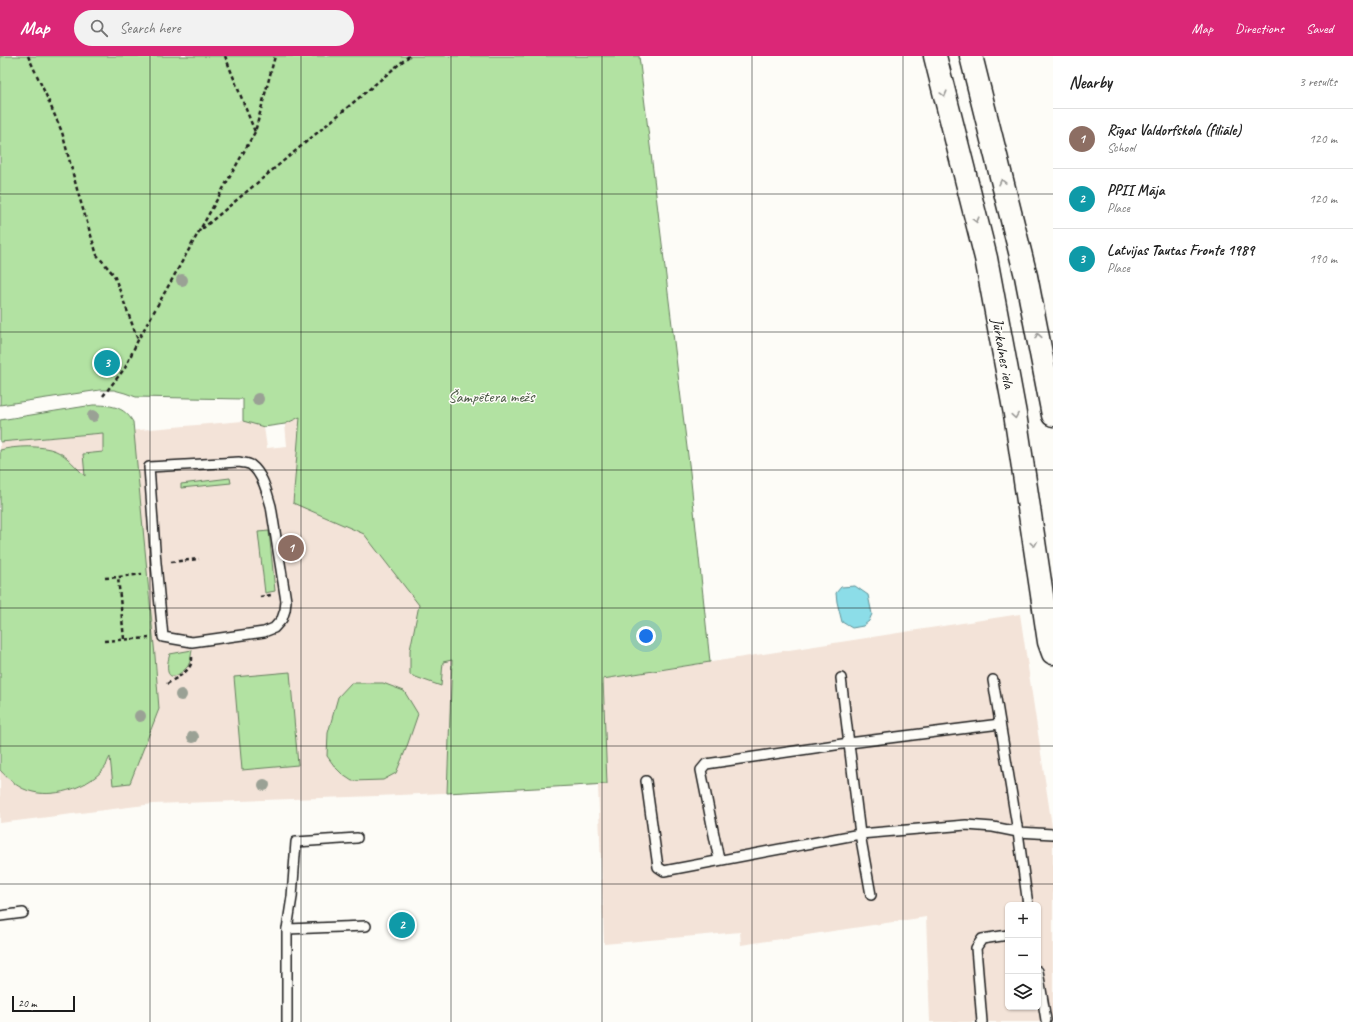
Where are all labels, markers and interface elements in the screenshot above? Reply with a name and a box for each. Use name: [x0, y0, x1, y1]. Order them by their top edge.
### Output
search box: [74, 10, 354, 46]
text: Map: [20, 16, 50, 40]
icon: search: [88, 17, 110, 39]
text: Search here: [120, 19, 181, 38]
text: Map: [1192, 20, 1213, 37]
text: Directions: [1235, 20, 1284, 37]
text: Saved: [1306, 20, 1333, 37]
text: Nearby: [1069, 72, 1112, 93]
text: 3 results: [1299, 74, 1337, 90]
one-way arrow: [939, 90, 948, 97]
text: Rīgas Valdorfskola (filiāle): [1107, 121, 1241, 140]
text: 1: [1079, 131, 1085, 147]
text: 120 m: [1309, 131, 1337, 147]
text: School: [1107, 140, 1135, 156]
one-way arrow: [999, 179, 1007, 185]
text: PPII Māja: [1107, 181, 1164, 200]
text: 2: [1079, 191, 1085, 207]
text: 120 m: [1309, 191, 1337, 207]
text: Place: [1107, 200, 1130, 216]
one-way arrow: [972, 217, 980, 223]
text: Latvijas Tautas Fronte 1989: [1107, 241, 1254, 260]
text: 3: [1079, 251, 1085, 267]
text: 190 m: [1309, 251, 1337, 267]
text: Place: [1107, 260, 1130, 276]
street label: Jūrkalnes iela: [987, 315, 1019, 392]
one-way arrow: [1034, 333, 1042, 339]
pin: 3: [94, 348, 120, 378]
park label: Šampētera mežs: [448, 387, 536, 407]
one-way arrow: [1010, 413, 1019, 419]
pin: 1: [278, 533, 304, 563]
one-way arrow: [1029, 541, 1038, 548]
your location: [636, 626, 656, 646]
map controls: [1005, 902, 1041, 1010]
button: +: [1005, 902, 1041, 938]
pin: 2: [389, 910, 415, 940]
button: −: [1005, 938, 1041, 974]
button: layers: [1005, 974, 1041, 1010]
scale bar: [12, 994, 75, 1013]
text: 20 m: [18, 996, 37, 1010]

